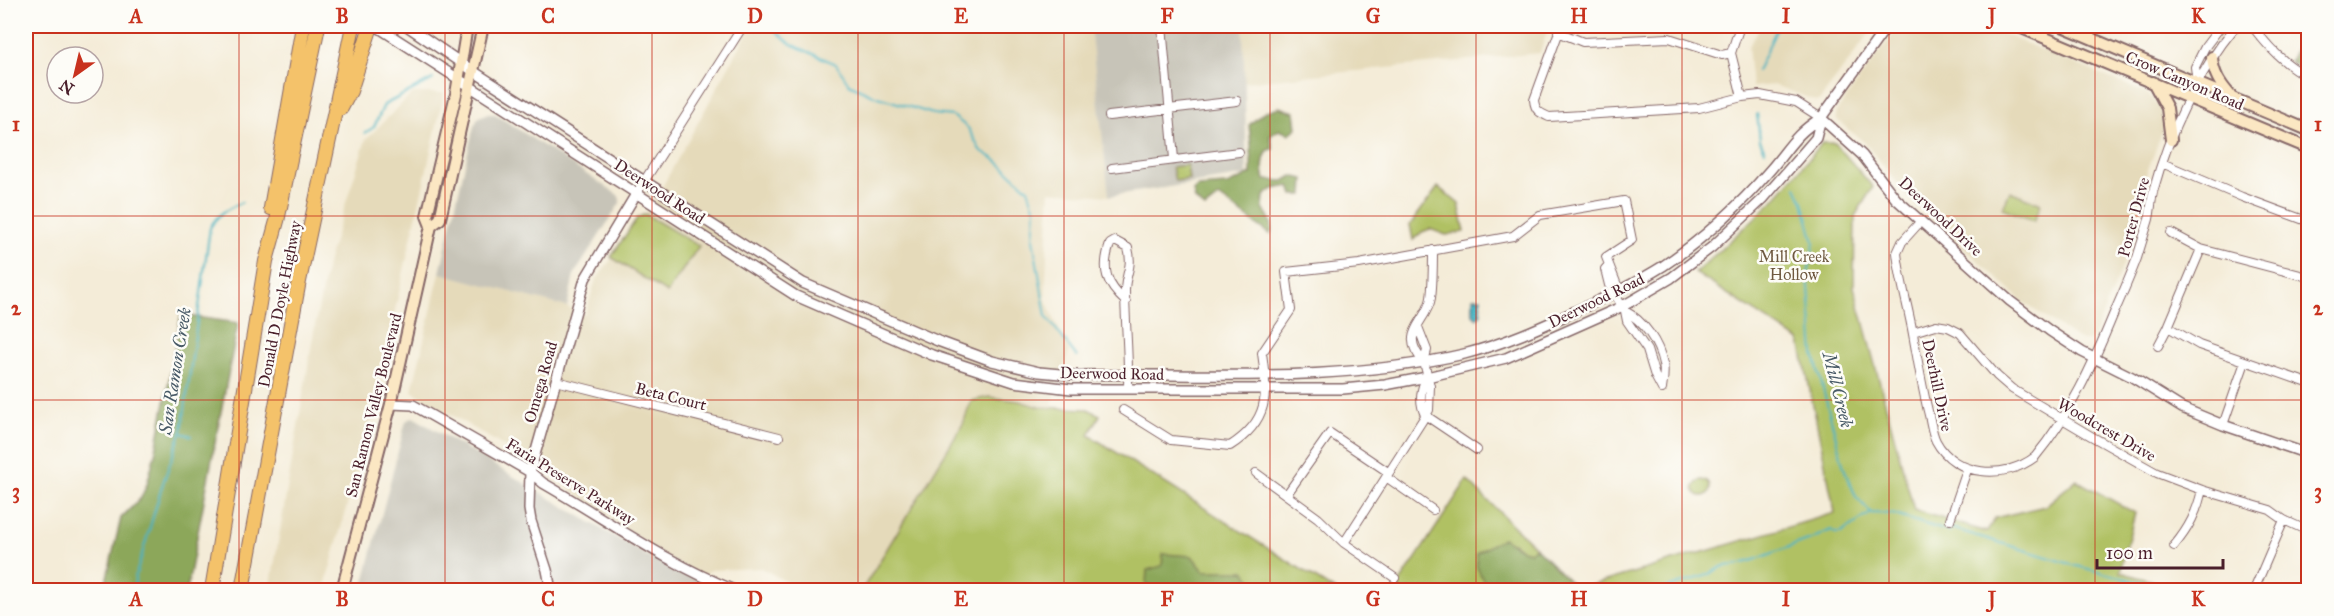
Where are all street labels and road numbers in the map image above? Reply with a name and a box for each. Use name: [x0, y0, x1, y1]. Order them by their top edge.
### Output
street label: Crow Canyon Road: [2123, 47, 2247, 114]
street label: Deerwood Road: [611, 155, 709, 228]
street label: Deerwood Drive: [1895, 173, 1987, 260]
street label: Porter Drive: [2114, 175, 2153, 259]
street label: Donald D Doyle Highway: [254, 219, 306, 389]
street label: Deerwood Road: [1545, 269, 1647, 332]
street label: San Ramon Valley Boulevard: [341, 311, 406, 499]
street label: Deerhill Drive: [1918, 337, 1957, 433]
street label: Omega Road: [520, 339, 562, 425]
street label: Deerwood Road: [1060, 363, 1164, 384]
street label: Beta Court: [633, 379, 709, 415]
street label: Woodcrest Drive: [2054, 394, 2159, 465]
street label: Faria Preserve Parkway: [503, 434, 639, 529]

